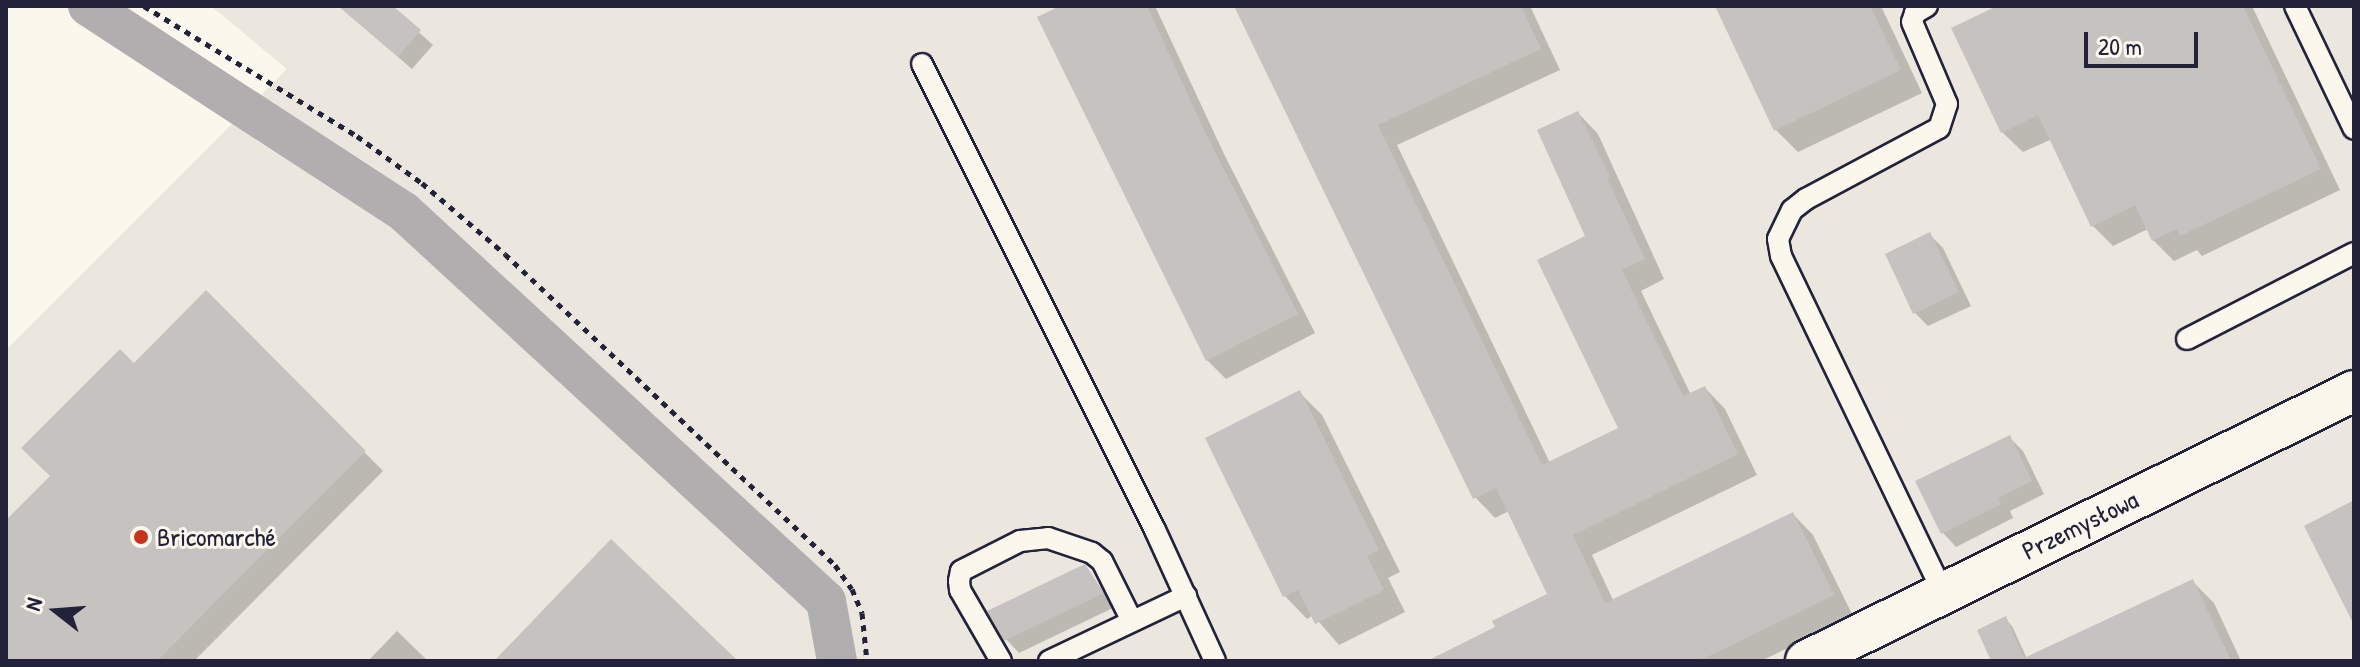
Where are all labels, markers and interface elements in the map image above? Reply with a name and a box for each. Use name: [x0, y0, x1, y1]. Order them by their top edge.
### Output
scale bar: [2088, 16, 2202, 66]
text: 20 m: [2098, 30, 2142, 62]
street label: Przemysłowa: [2017, 484, 2143, 566]
place label: Bricomarché: [157, 521, 276, 553]
marker: Bricomarché: [132, 528, 150, 546]
north arrow: [16, 571, 96, 651]
text: N: [17, 594, 49, 614]

